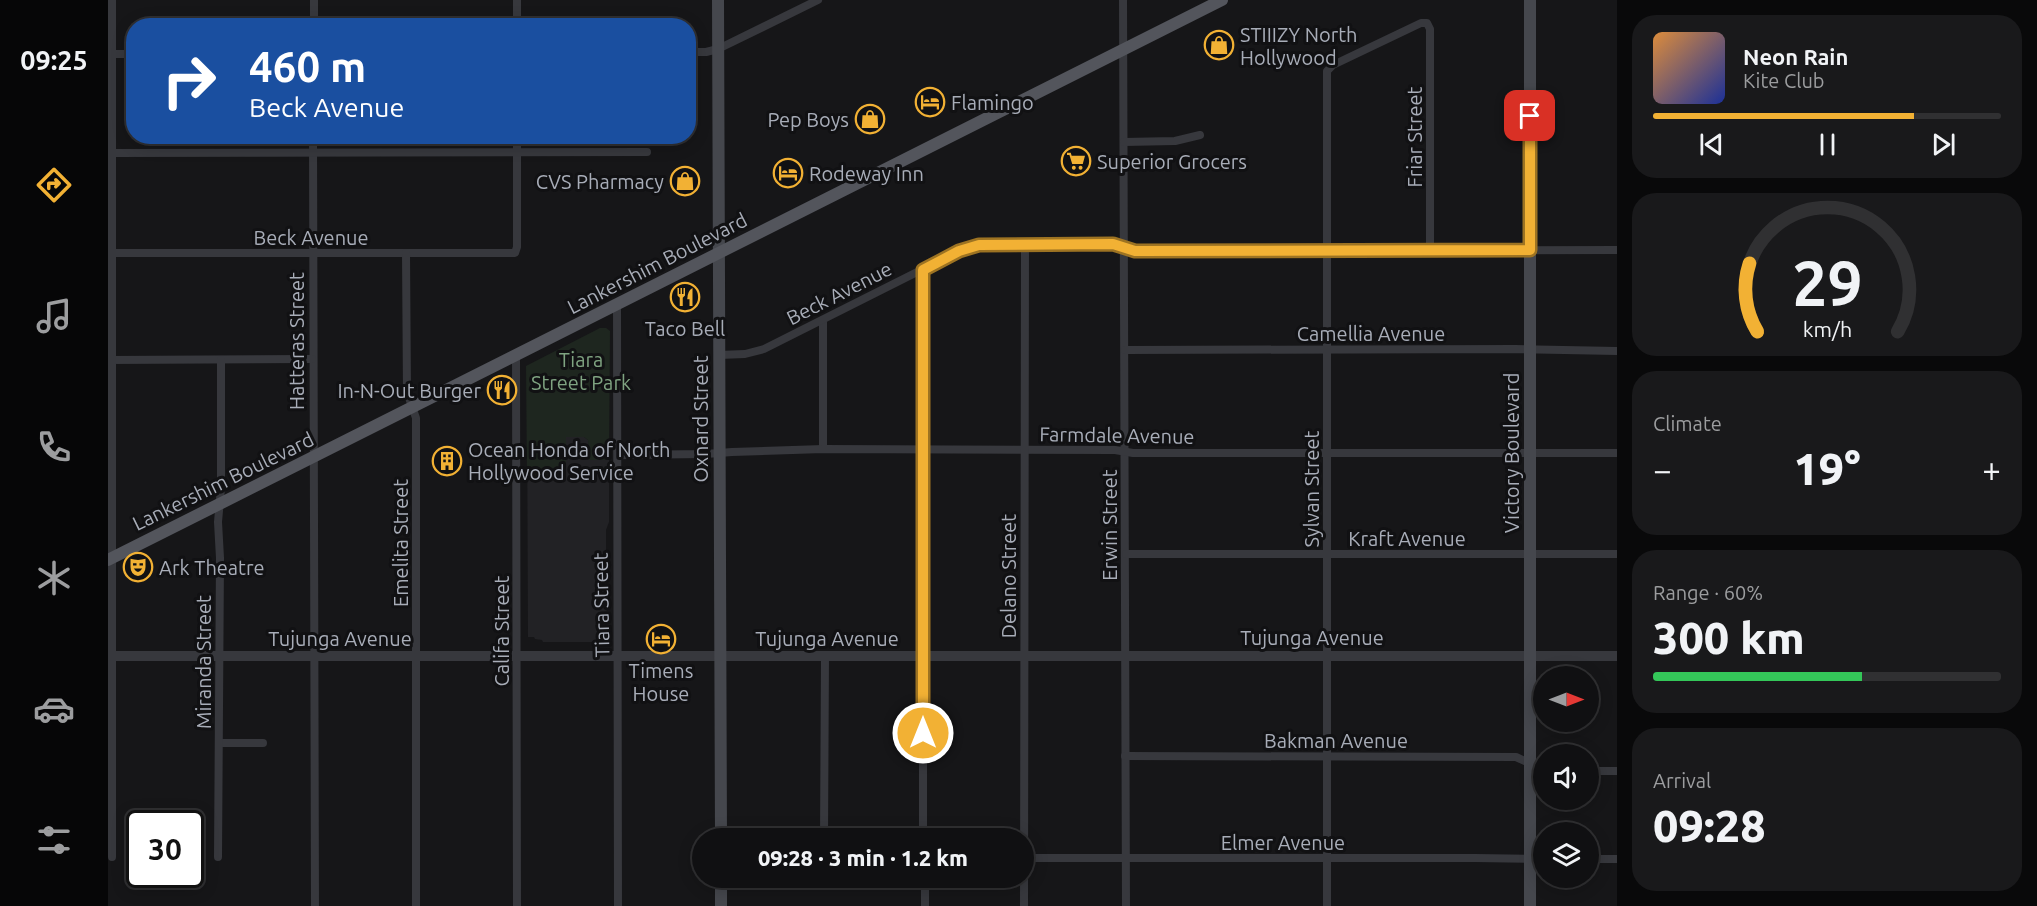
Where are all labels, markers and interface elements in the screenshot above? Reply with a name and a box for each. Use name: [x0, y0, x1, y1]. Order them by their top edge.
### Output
place label: STIIIZY North Hollywood: [1240, 23, 1358, 69]
shop icon: STIIIZY North Hollywood: [1203, 29, 1235, 61]
icon: right: [150, 42, 228, 120]
text: 460 m: [249, 43, 366, 90]
text: Neon Rain: [1743, 44, 1848, 69]
text: 09:25: [20, 45, 88, 75]
text: Kite Club: [1743, 69, 1825, 92]
hotel icon: Flamingo: [914, 86, 946, 118]
street label: Friar Street: [1403, 86, 1426, 187]
pin: [1504, 90, 1555, 141]
place label: Flamingo: [951, 91, 1034, 114]
text: Beck Avenue: [249, 92, 404, 122]
icon: arrive: [1513, 99, 1546, 132]
shop icon: Pep Boys: [854, 103, 886, 135]
place label: Pep Boys: [767, 108, 849, 131]
icon: previous: [1695, 128, 1728, 161]
icon: pause: [1811, 128, 1844, 161]
icon: next: [1927, 128, 1960, 161]
supermarket icon: Superior Grocers: [1060, 145, 1092, 177]
place label: Superior Grocers: [1097, 150, 1247, 173]
hotel icon: Rodeway Inn: [772, 157, 804, 189]
place label: Rodeway Inn: [809, 162, 924, 185]
icon: directions: [33, 164, 75, 206]
shop icon: CVS Pharmacy: [669, 165, 701, 197]
place label: CVS Pharmacy: [536, 170, 664, 193]
street label: Lankershim Boulevard: [563, 208, 751, 318]
street label: Beck Avenue: [253, 226, 369, 249]
text: 29: [1792, 248, 1862, 318]
street label: Beck Avenue: [782, 257, 896, 329]
street label: Hatteras Street: [285, 272, 308, 410]
restaurant icon: Taco Bell: [669, 281, 701, 313]
icon: music: [33, 295, 75, 337]
place label: Taco Bell: [645, 317, 725, 340]
text: km/h: [1802, 317, 1852, 341]
street label: Camellia Avenue: [1297, 322, 1445, 345]
park label: Tiara Street Park: [531, 348, 631, 394]
street label: Oxnard Street: [689, 355, 712, 483]
street label: Victory Boulevard: [1500, 373, 1523, 533]
restaurant icon: In-N-Out Burger: [486, 374, 518, 406]
place label: In-N-Out Burger: [337, 379, 481, 402]
text: Climate: [1653, 412, 1722, 435]
street label: Farmdale Avenue: [1039, 422, 1195, 448]
icon: phone: [33, 426, 75, 468]
street label: Lankershim Boulevard: [129, 427, 317, 535]
street label: Sylvan Street: [1300, 430, 1323, 547]
place label: Ocean Honda of North Hollywood Service: [468, 438, 670, 484]
text: 19°: [1793, 443, 1861, 494]
building icon: Ocean Honda of North Hollywood Service: [431, 445, 463, 477]
text: −: [1653, 451, 1672, 488]
text: +: [1982, 451, 2001, 488]
street label: Erwin Street: [1098, 469, 1121, 581]
street label: Emelita Street: [389, 479, 412, 607]
street label: Delano Street: [997, 514, 1020, 638]
street label: Kraft Avenue: [1348, 527, 1466, 550]
theatre icon: Ark Theatre: [122, 551, 154, 583]
street label: Tiara Street: [589, 552, 613, 658]
place label: Ark Theatre: [159, 556, 265, 579]
icon: climate: [33, 557, 75, 599]
street label: Califa Street: [490, 575, 513, 686]
text: Range · 60%: [1653, 581, 1763, 604]
street label: Miranda Street: [192, 595, 215, 729]
text: 300 km: [1653, 612, 1805, 663]
hotel icon: Timens House: [645, 623, 677, 655]
street label: Tujunga Avenue: [1240, 626, 1384, 649]
street label: Tujunga Avenue: [268, 627, 412, 650]
street label: Tujunga Avenue: [755, 627, 899, 650]
place label: Timens House: [629, 659, 693, 705]
north arrow: [1533, 666, 1599, 732]
map controls: [1533, 666, 1599, 888]
icon: car: [33, 688, 75, 730]
position arrow: [891, 701, 955, 765]
street label: Bakman Avenue: [1264, 729, 1408, 752]
button: sound: [1533, 744, 1599, 810]
text: Arrival: [1653, 769, 1711, 792]
text: 09:28: [1653, 800, 1766, 851]
speed limit sign: 30: [126, 810, 204, 888]
icon: filters: [33, 819, 75, 861]
button: layers: [1533, 822, 1599, 888]
street label: Elmer Avenue: [1221, 831, 1345, 854]
text: 09:28 · 3 min · 1.2 km: [758, 845, 968, 870]

